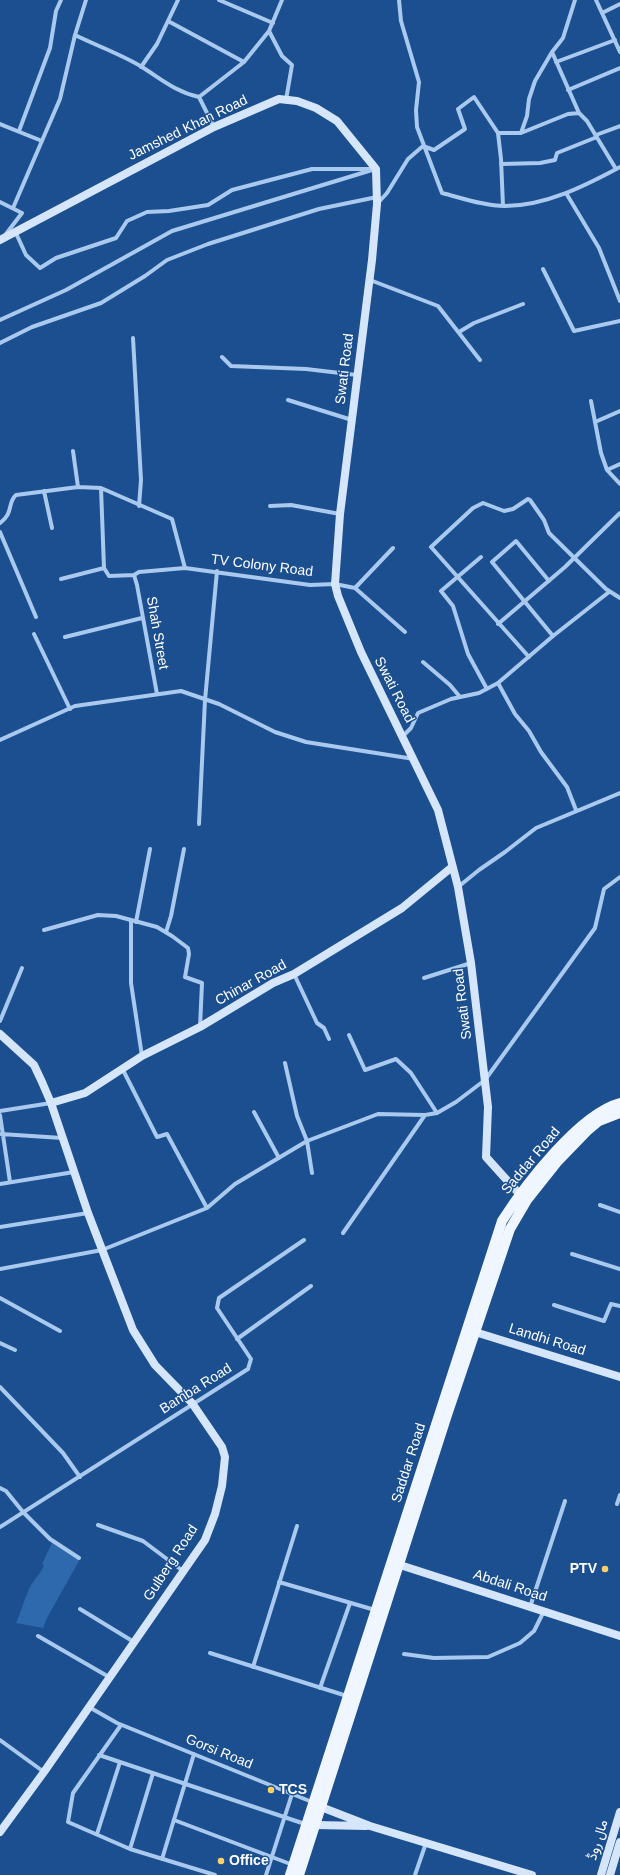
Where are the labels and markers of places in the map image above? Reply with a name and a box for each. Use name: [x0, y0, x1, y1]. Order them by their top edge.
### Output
place label: PTV: [570, 1561, 597, 1577]
marker: PTV: [600, 1564, 610, 1574]
place label: TCS: [279, 1782, 307, 1798]
marker: TCS: [266, 1785, 276, 1795]
place label: Office: [229, 1853, 269, 1869]
marker: Office: [216, 1856, 226, 1866]

